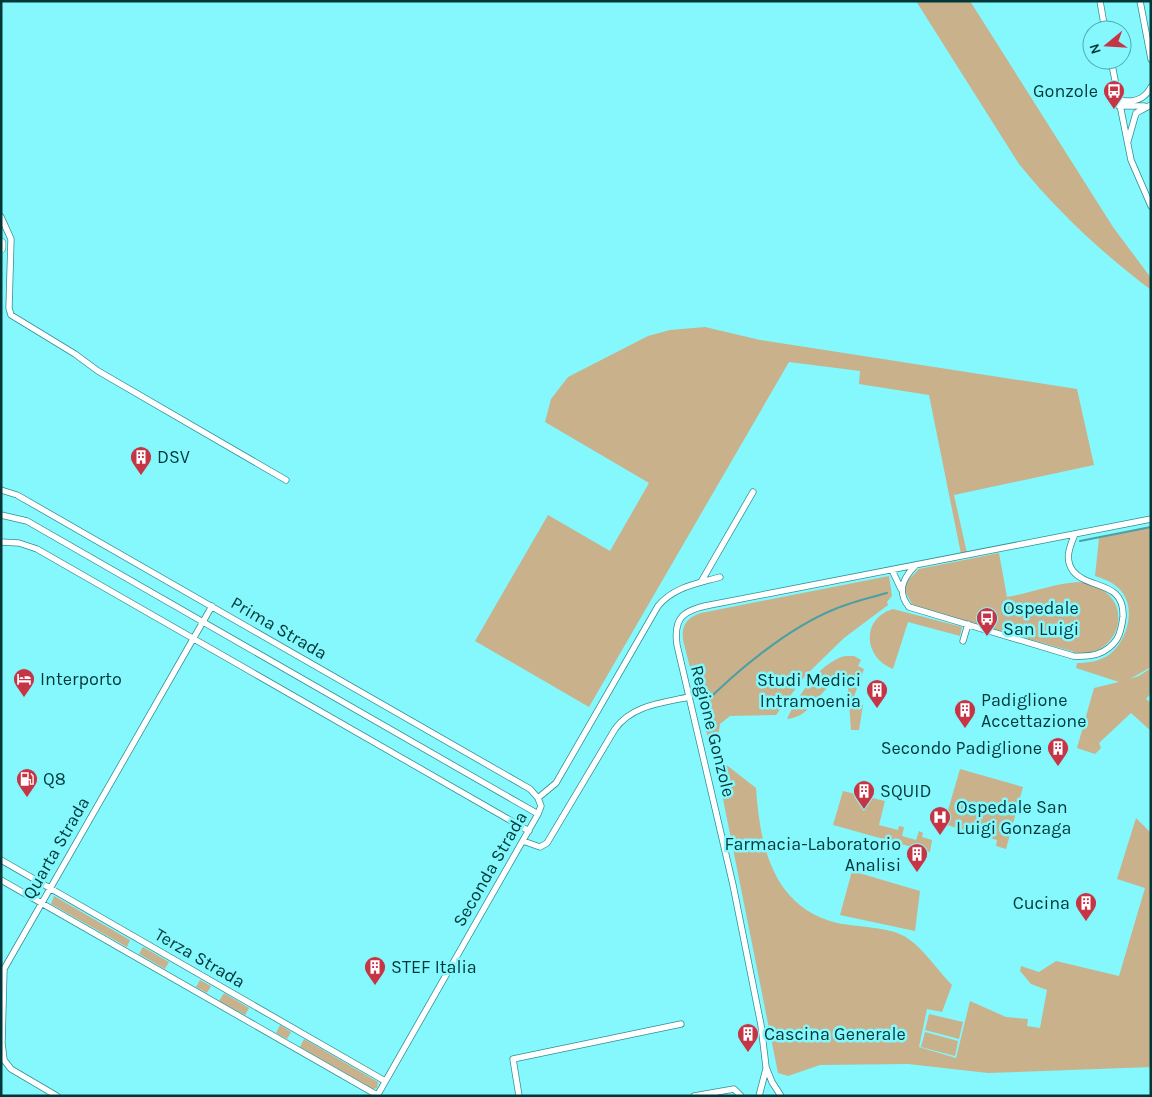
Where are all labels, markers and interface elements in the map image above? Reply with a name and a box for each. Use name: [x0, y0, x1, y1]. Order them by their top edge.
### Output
north arrow: [1082, 20, 1132, 70]
text: N: [1085, 41, 1105, 56]
bus stop icon: Gonzole: [1102, 79, 1126, 110]
place label: Gonzole: [1033, 80, 1098, 102]
building icon: DSV: [129, 445, 153, 476]
place label: DSV: [157, 446, 190, 468]
street label: Prima Strada: [227, 592, 331, 664]
place label: Ospedale San Luigi: [1003, 597, 1079, 640]
bus stop icon: Ospedale San Luigi: [975, 606, 999, 637]
street label: Regione Gonzole: [686, 663, 740, 799]
hotel icon: Interporto: [12, 667, 36, 698]
place label: Interporto: [40, 668, 122, 690]
place label: Studi Medici Intramoenia: [757, 669, 861, 712]
building icon: Studi Medici Intramoenia: [865, 678, 889, 709]
place label: Padiglione Accettazione: [981, 689, 1086, 732]
building icon: Padiglione Accettazione: [953, 698, 977, 729]
building icon: Secondo Padiglione: [1046, 736, 1070, 767]
place label: Secondo Padiglione: [881, 737, 1042, 759]
fuel station icon: Q8: [15, 767, 39, 798]
place label: Q8: [43, 768, 66, 790]
building icon: SQUID: [852, 779, 876, 810]
place label: SQUID: [880, 780, 931, 802]
street label: Quarta Strada: [18, 793, 94, 903]
place label: Ospedale San Luigi Gonzaga: [956, 796, 1071, 839]
hospital icon: Ospedale San Luigi Gonzaga: [928, 805, 952, 836]
street label: Seconda Strada: [448, 807, 532, 931]
place label: Farmacia-Laboratorio Analisi: [724, 833, 901, 876]
building icon: Farmacia-Laboratorio Analisi: [905, 842, 929, 873]
building icon: Cucina: [1074, 891, 1098, 922]
place label: Cucina: [1013, 892, 1070, 914]
street label: Terza Strada: [151, 923, 249, 993]
building icon: STEF Italia: [363, 955, 387, 986]
place label: STEF Italia: [391, 956, 477, 978]
building icon: Cascina Generale: [736, 1022, 760, 1053]
place label: Cascina Generale: [764, 1023, 906, 1045]

